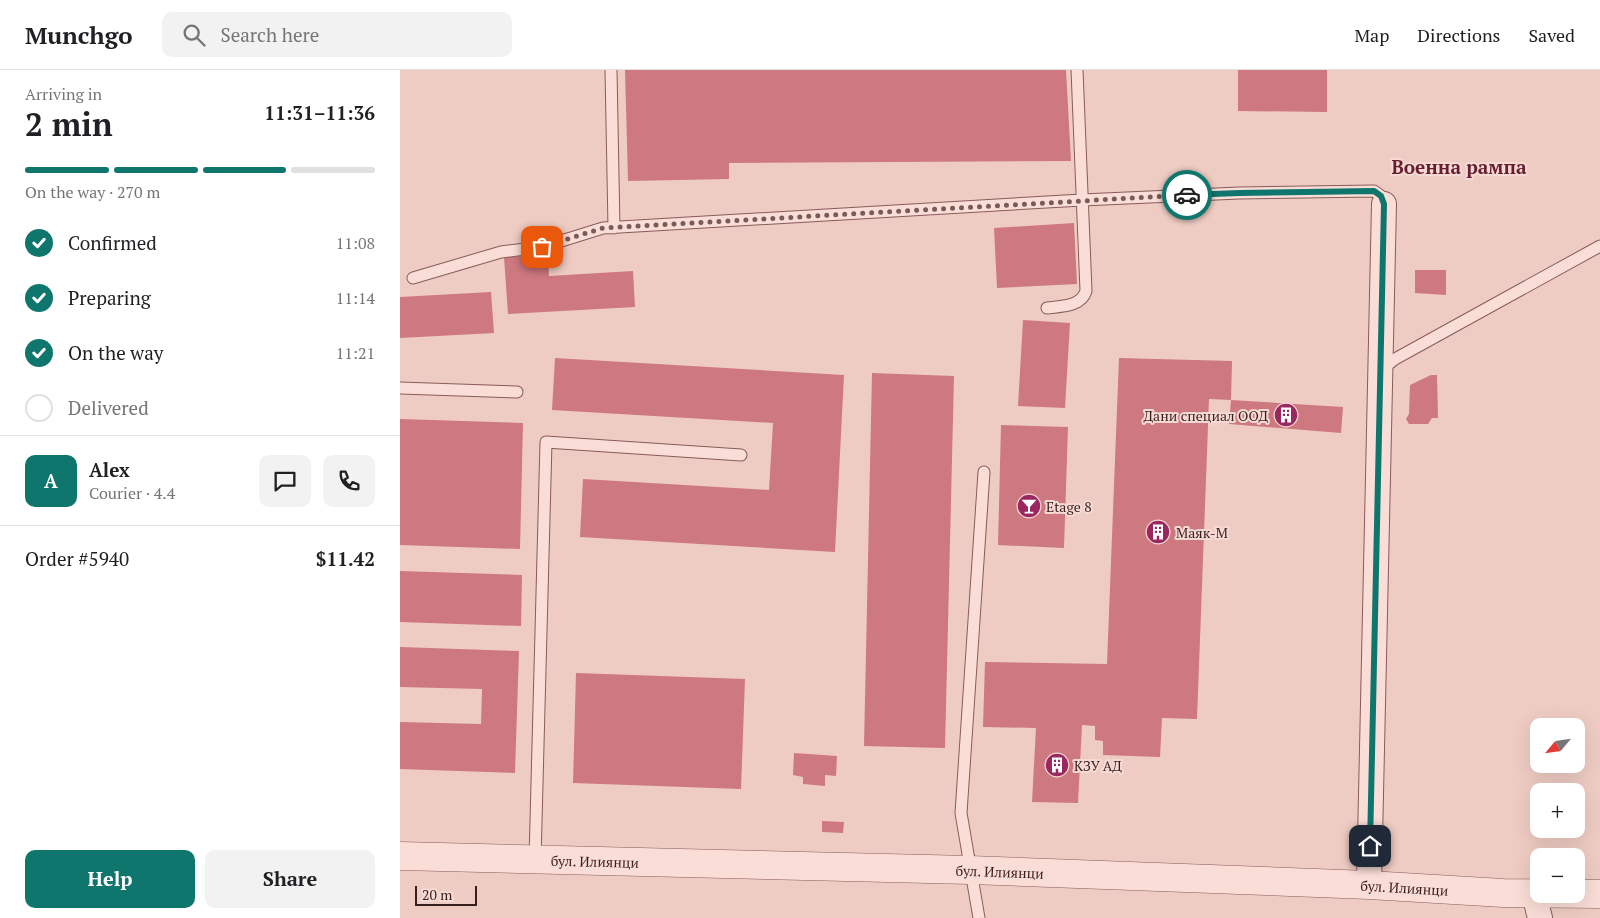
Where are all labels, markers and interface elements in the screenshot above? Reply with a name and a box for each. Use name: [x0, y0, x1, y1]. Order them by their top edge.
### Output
search box: [162, 12, 512, 57]
text: Munchgo: [25, 19, 132, 51]
icon: search: [180, 21, 208, 49]
text: Search here: [220, 22, 319, 47]
text: Map: [1354, 23, 1389, 47]
text: Directions: [1417, 23, 1500, 47]
text: Saved: [1528, 23, 1575, 47]
text: Arriving in: [25, 83, 102, 105]
text: 11:31–11:36: [264, 100, 375, 125]
text: 2 min: [25, 103, 113, 145]
district label: Военна рампа: [1391, 154, 1527, 179]
courier: [1162, 170, 1212, 220]
text: On the way · 270 m: [25, 181, 160, 203]
icon: car: [1173, 181, 1201, 209]
pin: [521, 226, 563, 268]
icon: check: [25, 229, 53, 257]
text: Confirmed: [68, 230, 157, 255]
text: 11:08: [336, 232, 375, 254]
icon: bag: [528, 233, 556, 261]
icon: check: [25, 284, 53, 312]
text: Preparing: [68, 285, 151, 310]
text: 11:14: [336, 287, 375, 309]
icon: check: [25, 339, 53, 367]
text: On the way: [68, 340, 163, 365]
text: 11:21: [336, 342, 375, 364]
text: Delivered: [68, 395, 149, 420]
building icon: Дани специал ООД: [1273, 402, 1299, 428]
place label: Дани специал ООД: [1143, 406, 1268, 425]
button: chat: [259, 455, 311, 507]
button: phone: [323, 455, 375, 507]
text: Alex: [89, 457, 130, 482]
text: A: [44, 468, 58, 493]
text: Courier · 4.4: [89, 482, 175, 504]
bar icon: Etage 8: [1016, 493, 1042, 519]
place label: Etage 8: [1046, 497, 1092, 516]
building icon: Маяк-М: [1145, 519, 1171, 545]
place label: Маяк-М: [1176, 523, 1228, 542]
text: Order #5940: [25, 546, 129, 571]
text: $11.42: [316, 546, 375, 571]
north arrow: [1530, 718, 1585, 772]
map controls: [1530, 718, 1585, 903]
building icon: КЗУ АД: [1044, 752, 1070, 778]
place label: КЗУ АД: [1074, 756, 1122, 775]
button: +: [1530, 783, 1585, 838]
pin: [1349, 825, 1391, 867]
icon: home: [1356, 832, 1384, 860]
button: −: [1530, 848, 1585, 903]
button: Help: [25, 850, 195, 908]
button: Share: [205, 850, 375, 908]
street label: бул. Илиянци: [551, 850, 640, 871]
street label: бул. Илиянци: [955, 860, 1045, 882]
street label: бул. Илиянци: [1360, 875, 1450, 899]
scale bar: [415, 883, 478, 906]
text: 20 m: [422, 885, 452, 904]

